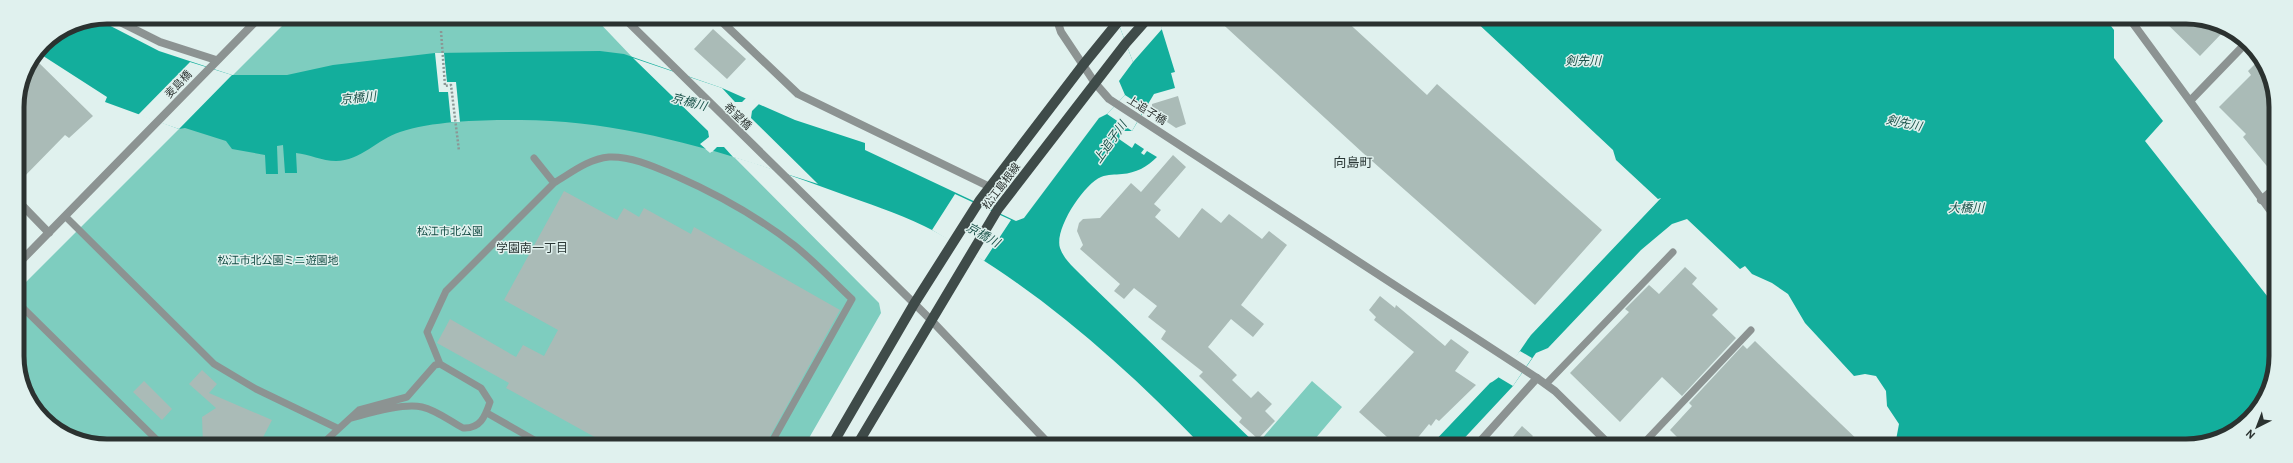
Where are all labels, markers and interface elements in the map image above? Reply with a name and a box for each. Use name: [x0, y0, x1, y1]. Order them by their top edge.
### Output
water label: 剣先川: [1565, 54, 1603, 70]
street label: 麦島橋: [162, 68, 195, 101]
water label: 京橋川: [339, 89, 379, 109]
water label: 京橋川: [669, 91, 710, 116]
street label: 上追子橋: [1124, 93, 1169, 128]
street label: 希望橋: [721, 100, 754, 133]
water label: 剣先川: [1885, 112, 1925, 136]
water label: 上追子川: [1090, 117, 1132, 167]
district label: 向島町: [1333, 155, 1373, 172]
street label: 松江島根線: [980, 160, 1024, 213]
water label: 大橋川: [1948, 201, 1986, 217]
water label: 京橋川: [963, 220, 1004, 253]
park label: 松江市北公園: [417, 225, 483, 239]
district label: 学園南一丁目: [496, 241, 568, 257]
park label: 松江市北公園ミニ遊園地: [218, 254, 339, 268]
north arrow: [2237, 407, 2277, 447]
text: N: [2243, 426, 2259, 442]

